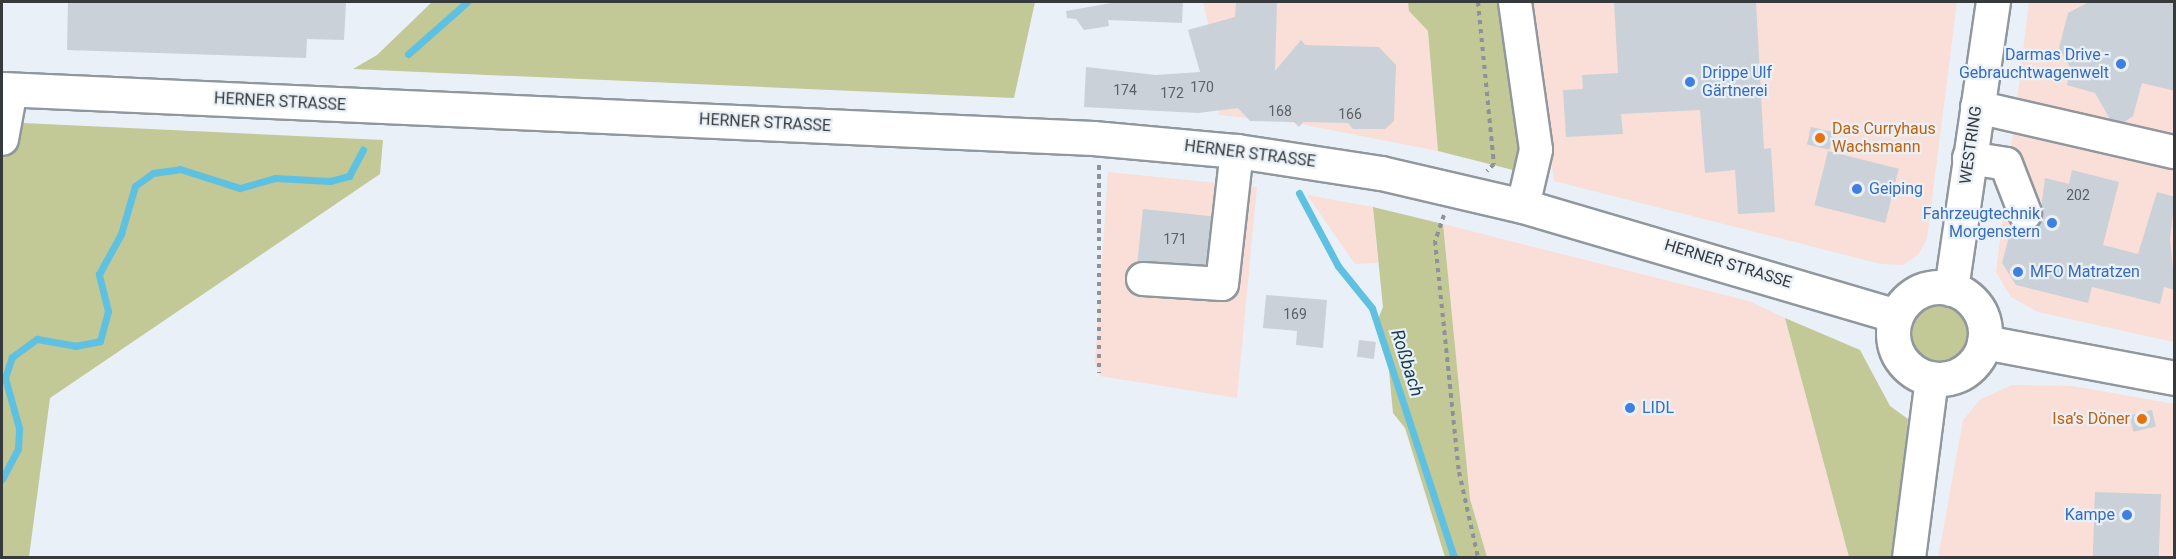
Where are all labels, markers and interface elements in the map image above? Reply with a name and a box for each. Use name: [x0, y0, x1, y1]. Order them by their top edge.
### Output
place label: Darmas Drive - Gebrauchtwagenwelt: [1959, 45, 2109, 83]
marker: Darmas Drive - Gebrauchtwagenwelt: [2114, 57, 2128, 71]
place label: Drippe Ulf Gärtnerei: [1702, 63, 1772, 101]
marker: Drippe Ulf Gärtnerei: [1683, 75, 1697, 89]
house number: 170: [1190, 79, 1214, 95]
house number: 174: [1113, 82, 1137, 98]
house number: 172: [1160, 85, 1184, 101]
street label: HERNER STRASSE: [214, 89, 346, 115]
house number: 168: [1268, 103, 1292, 119]
street label: WESTRING: [1956, 105, 1986, 185]
house number: 166: [1338, 106, 1362, 122]
street label: HERNER STRASSE: [699, 110, 831, 136]
place label: Das Curryhaus Wachsmann: [1832, 119, 1936, 157]
marker: Das Curryhaus Wachsmann: [1813, 131, 1827, 145]
street label: HERNER STRASSE: [1183, 136, 1317, 172]
place label: Geiping: [1869, 179, 1923, 199]
marker: Geiping: [1850, 182, 1864, 196]
house number: 202: [2066, 187, 2090, 203]
place label: Fahrzeugtechnik Morgenstern: [1923, 204, 2040, 242]
marker: Fahrzeugtechnik Morgenstern: [2045, 216, 2059, 230]
house number: 171: [1163, 231, 1187, 247]
street label: HERNER STRASSE: [1662, 236, 1794, 292]
place label: MFO Matratzen: [2030, 262, 2140, 282]
marker: MFO Matratzen: [2011, 265, 2025, 279]
house number: 169: [1283, 306, 1307, 322]
water label: Roßbach: [1386, 327, 1428, 399]
place label: LIDL: [1642, 398, 1674, 418]
marker: LIDL: [1623, 401, 1637, 415]
place label: Isa’s Döner: [2052, 409, 2130, 429]
marker: Isa’s Döner: [2135, 412, 2149, 426]
place label: Kampe: [2065, 505, 2115, 525]
marker: Kampe: [2120, 508, 2134, 522]

